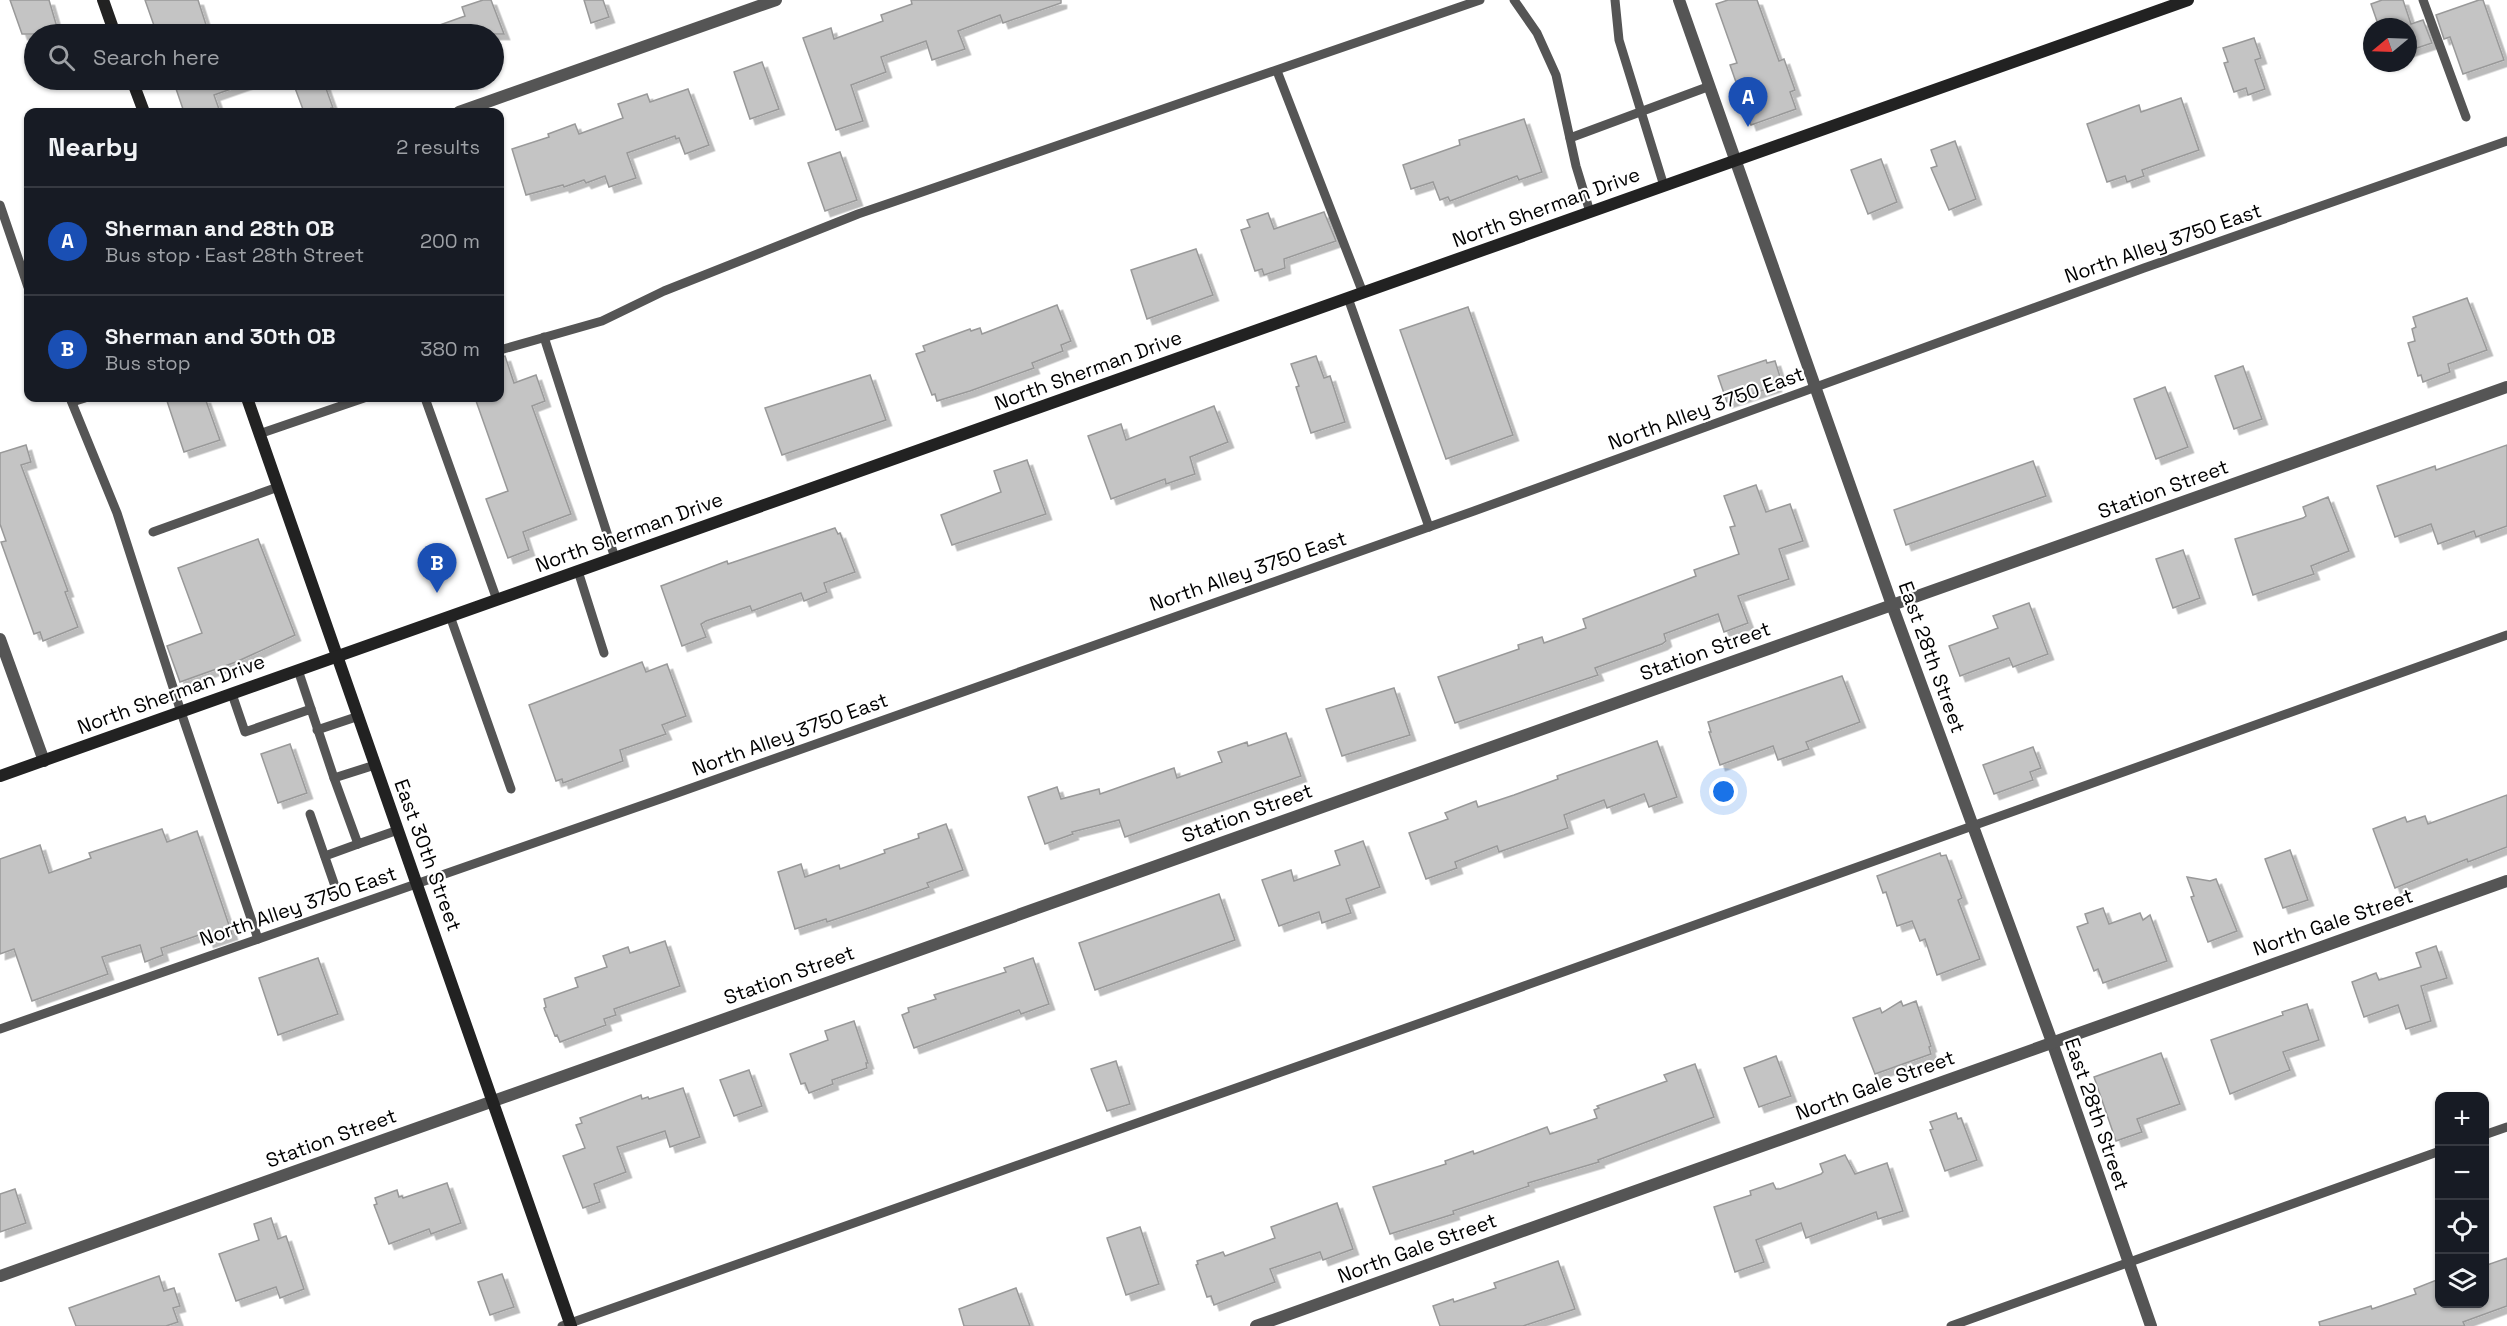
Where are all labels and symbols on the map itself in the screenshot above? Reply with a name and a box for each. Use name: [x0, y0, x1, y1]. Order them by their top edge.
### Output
north arrow: [2363, 18, 2417, 72]
pin: A: [1728, 78, 1768, 127]
street label: North Sherman Drive: [1449, 161, 1643, 253]
street label: North Alley 3750 East: [2061, 197, 2265, 289]
street label: North Sherman Drive: [991, 324, 1185, 416]
street label: North Alley 3750 East: [1604, 360, 1808, 456]
street label: Station Street: [2094, 453, 2232, 525]
street label: North Sherman Drive: [532, 486, 726, 578]
street label: North Alley 3750 East: [1146, 525, 1350, 617]
pin: B: [418, 544, 456, 593]
street label: East 28th Street: [1892, 578, 1972, 736]
street label: Station Street: [1636, 615, 1774, 687]
street label: North Sherman Drive: [74, 648, 268, 740]
street label: North Alley 3750 East: [688, 686, 892, 782]
street label: East 30th Street: [388, 775, 468, 935]
street label: Station Street: [1178, 777, 1316, 849]
your location: [1709, 777, 1738, 806]
street label: North Alley 3750 East: [196, 860, 400, 952]
street label: North Gale Street: [2250, 882, 2416, 962]
street label: Station Street: [720, 939, 858, 1011]
street label: East 28th Street: [2059, 1034, 2135, 1194]
street label: North Gale Street: [1792, 1044, 1958, 1126]
street label: Station Street: [262, 1102, 400, 1174]
street label: North Gale Street: [1334, 1207, 1500, 1289]

